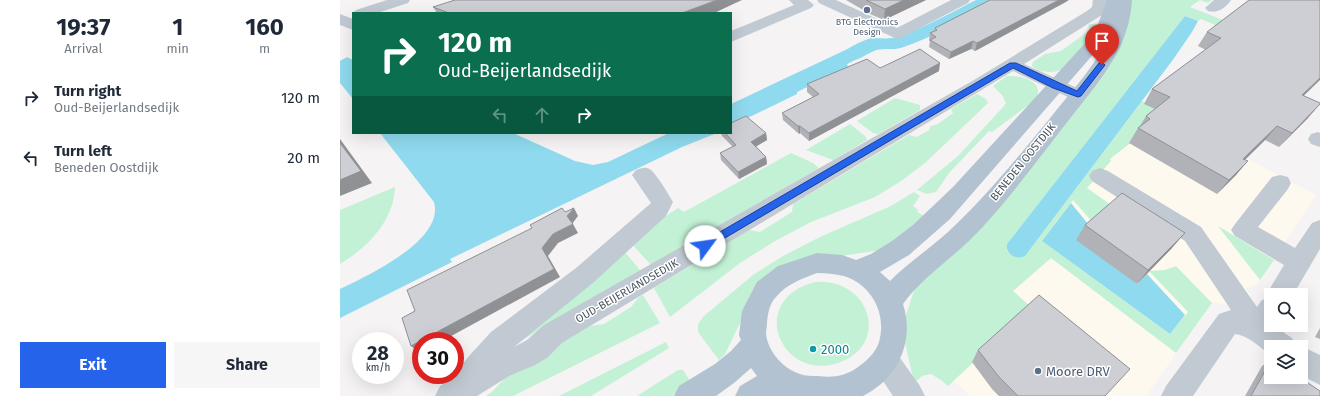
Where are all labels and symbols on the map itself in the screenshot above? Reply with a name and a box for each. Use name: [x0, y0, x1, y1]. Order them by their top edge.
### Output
marker: BTG Electronics Design: [862, 5, 872, 15]
place label: BTG Electronics Design: [836, 17, 898, 37]
pin: [1085, 24, 1119, 65]
street label: BENEDEN OOSTDIJK: [988, 120, 1059, 203]
position arrow: [684, 225, 726, 267]
street label: OUD-BEIJERLANDSEDIJK: [573, 256, 681, 326]
speed limit sign: 30: [412, 332, 464, 384]
place label: 2000: [821, 342, 849, 357]
marker: 2000: [808, 344, 818, 354]
place label: Moore DRV: [1046, 364, 1111, 379]
marker: Moore DRV: [1033, 366, 1043, 376]

